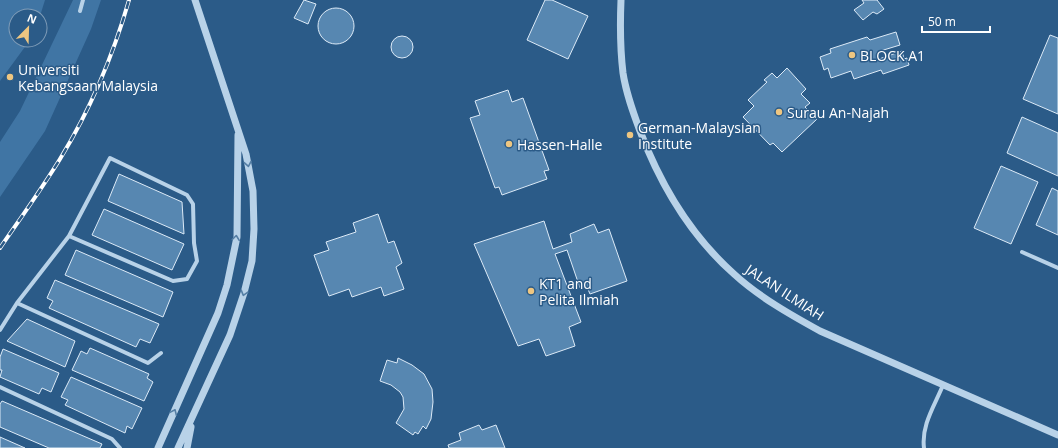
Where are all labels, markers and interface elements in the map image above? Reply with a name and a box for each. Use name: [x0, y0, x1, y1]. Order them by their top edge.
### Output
north arrow: [8, 8, 48, 48]
scale bar: [922, 8, 990, 34]
text: N: [25, 10, 39, 27]
text: 50 m: [928, 13, 956, 30]
place label: BLOCK A1: [860, 46, 925, 65]
marker: BLOCK A1: [847, 50, 857, 60]
place label: Universiti Kebangsaan Malaysia: [18, 60, 158, 95]
marker: Universiti Kebangsaan Malaysia: [5, 72, 15, 82]
place label: Surau An-Najah: [787, 103, 889, 122]
marker: Surau An-Najah: [774, 107, 784, 117]
place label: German-Malaysian Institute: [638, 118, 761, 153]
marker: German-Malaysian Institute: [625, 130, 635, 140]
place label: Hassen-Halle: [517, 135, 603, 154]
marker: Hassen-Halle: [504, 139, 514, 149]
one-way arrow: [243, 161, 252, 167]
one-way arrow: [231, 235, 240, 241]
street label: JALAN ILMIAH: [740, 258, 828, 324]
place label: KT1 and Pelita Ilmiah: [539, 274, 619, 309]
marker: KT1 and Pelita Ilmiah: [526, 286, 536, 296]
one-way arrow: [240, 289, 249, 296]
one-way arrow: [169, 409, 177, 416]

